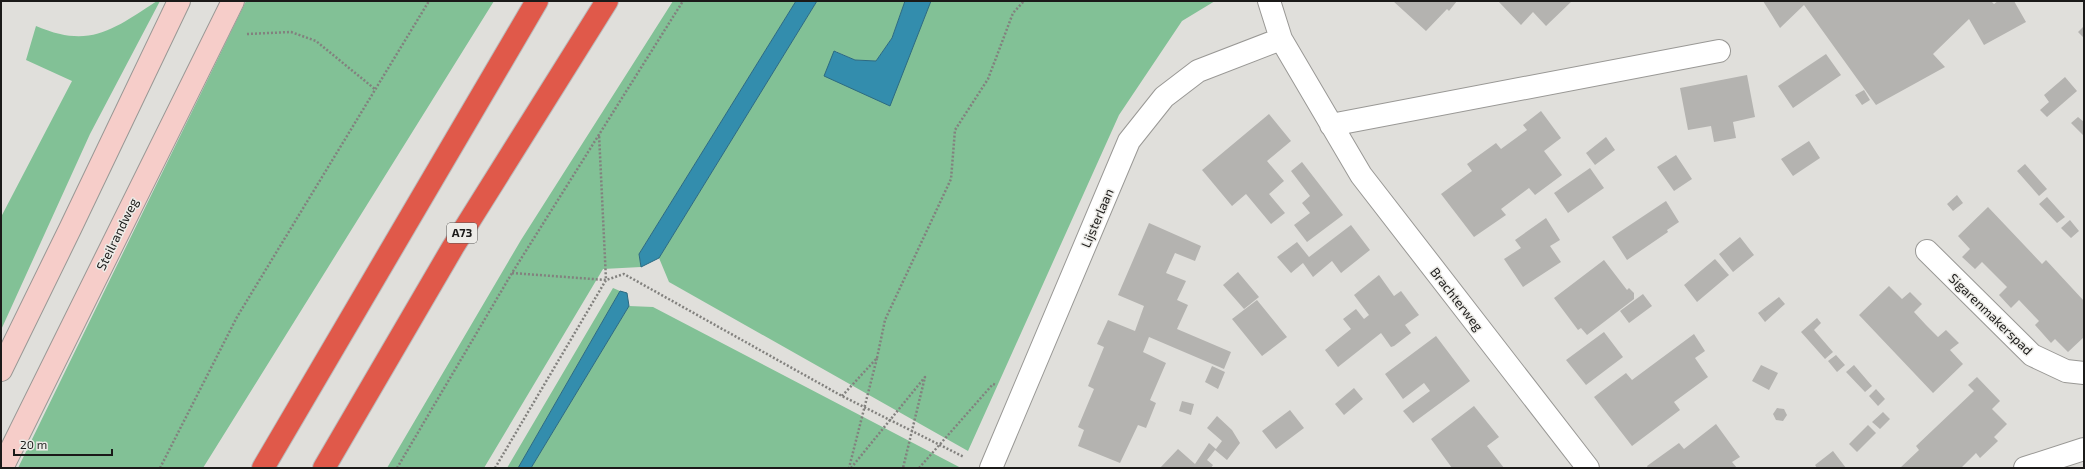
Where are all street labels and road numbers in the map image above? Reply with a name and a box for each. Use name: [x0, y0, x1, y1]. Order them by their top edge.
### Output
street label: Lijsterlaan: [1077, 186, 1117, 250]
street label: Steilrandweg: [93, 195, 141, 273]
road number: A73: [447, 223, 477, 243]
street label: Brachterweg: [1427, 264, 1487, 334]
street label: Sigarenmakerspad: [1946, 270, 2036, 358]

